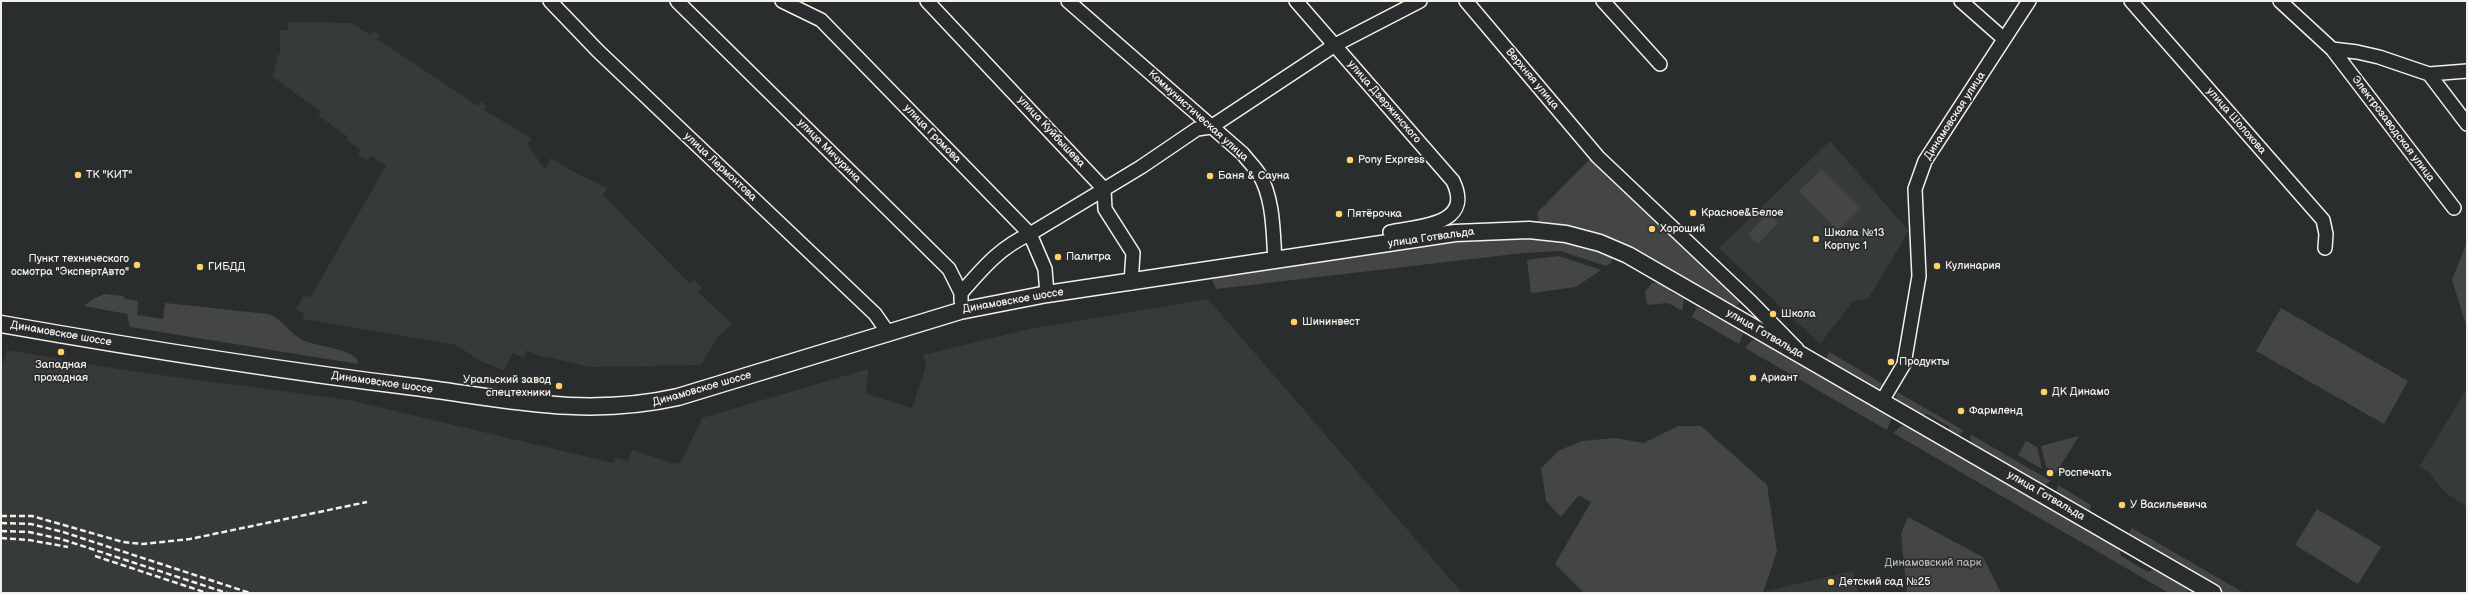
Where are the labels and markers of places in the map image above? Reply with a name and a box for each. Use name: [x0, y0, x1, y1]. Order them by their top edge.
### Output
place label: Pony Express: [1358, 153, 1425, 167]
marker: Pony Express: [1345, 155, 1355, 165]
place label: ТК "КИТ": [86, 168, 132, 182]
place label: Баня & Сауна: [1218, 169, 1289, 183]
marker: ТК "КИТ": [73, 170, 83, 180]
marker: Баня & Сауна: [1205, 171, 1215, 181]
place label: Красное&Белое: [1701, 206, 1783, 220]
place label: Пятёрочка: [1347, 207, 1402, 221]
marker: Красное&Белое: [1688, 208, 1698, 218]
marker: Пятёрочка: [1334, 209, 1344, 219]
place label: Хороший: [1660, 222, 1705, 236]
marker: Хороший: [1647, 224, 1657, 234]
place label: Школа №13 Корпус 1: [1824, 226, 1884, 252]
marker: Школа №13 Корпус 1: [1811, 234, 1821, 244]
place label: Палитра: [1066, 250, 1111, 264]
place label: Пункт технического осмотра "ЭкспертАвто": [11, 252, 129, 278]
marker: Палитра: [1053, 252, 1063, 262]
place label: Кулинария: [1945, 259, 2001, 273]
marker: Пункт технического осмотра "ЭкспертАвто": [132, 260, 142, 270]
place label: ГИБДД: [208, 260, 245, 274]
marker: Кулинария: [1932, 261, 1942, 271]
marker: ГИБДД: [195, 262, 205, 272]
place label: Школа: [1781, 307, 1816, 321]
marker: Школа: [1768, 309, 1778, 319]
place label: Шининвест: [1302, 315, 1360, 329]
marker: Шининвест: [1289, 317, 1299, 327]
marker: Западная проходная: [56, 347, 66, 357]
place label: Продукты: [1899, 355, 1950, 369]
marker: Продукты: [1886, 357, 1896, 367]
place label: Западная проходная: [34, 358, 88, 384]
place label: Ариант: [1761, 371, 1798, 385]
place label: Уральский завод спецтехники: [463, 373, 551, 399]
marker: Ариант: [1748, 373, 1758, 383]
marker: Уральский завод спецтехники: [554, 381, 564, 391]
place label: ДК Динамо: [2052, 385, 2109, 399]
marker: ДК Динамо: [2039, 387, 2049, 397]
place label: Фармленд: [1969, 404, 2023, 418]
marker: Фармленд: [1956, 406, 1966, 416]
place label: Роспечать: [2058, 466, 2111, 480]
marker: Роспечать: [2045, 468, 2055, 478]
place label: У Васильевича: [2130, 498, 2207, 512]
marker: У Васильевича: [2117, 500, 2127, 510]
place label: Детский сад №25: [1839, 575, 1931, 589]
marker: Детский сад №25: [1826, 577, 1836, 587]

